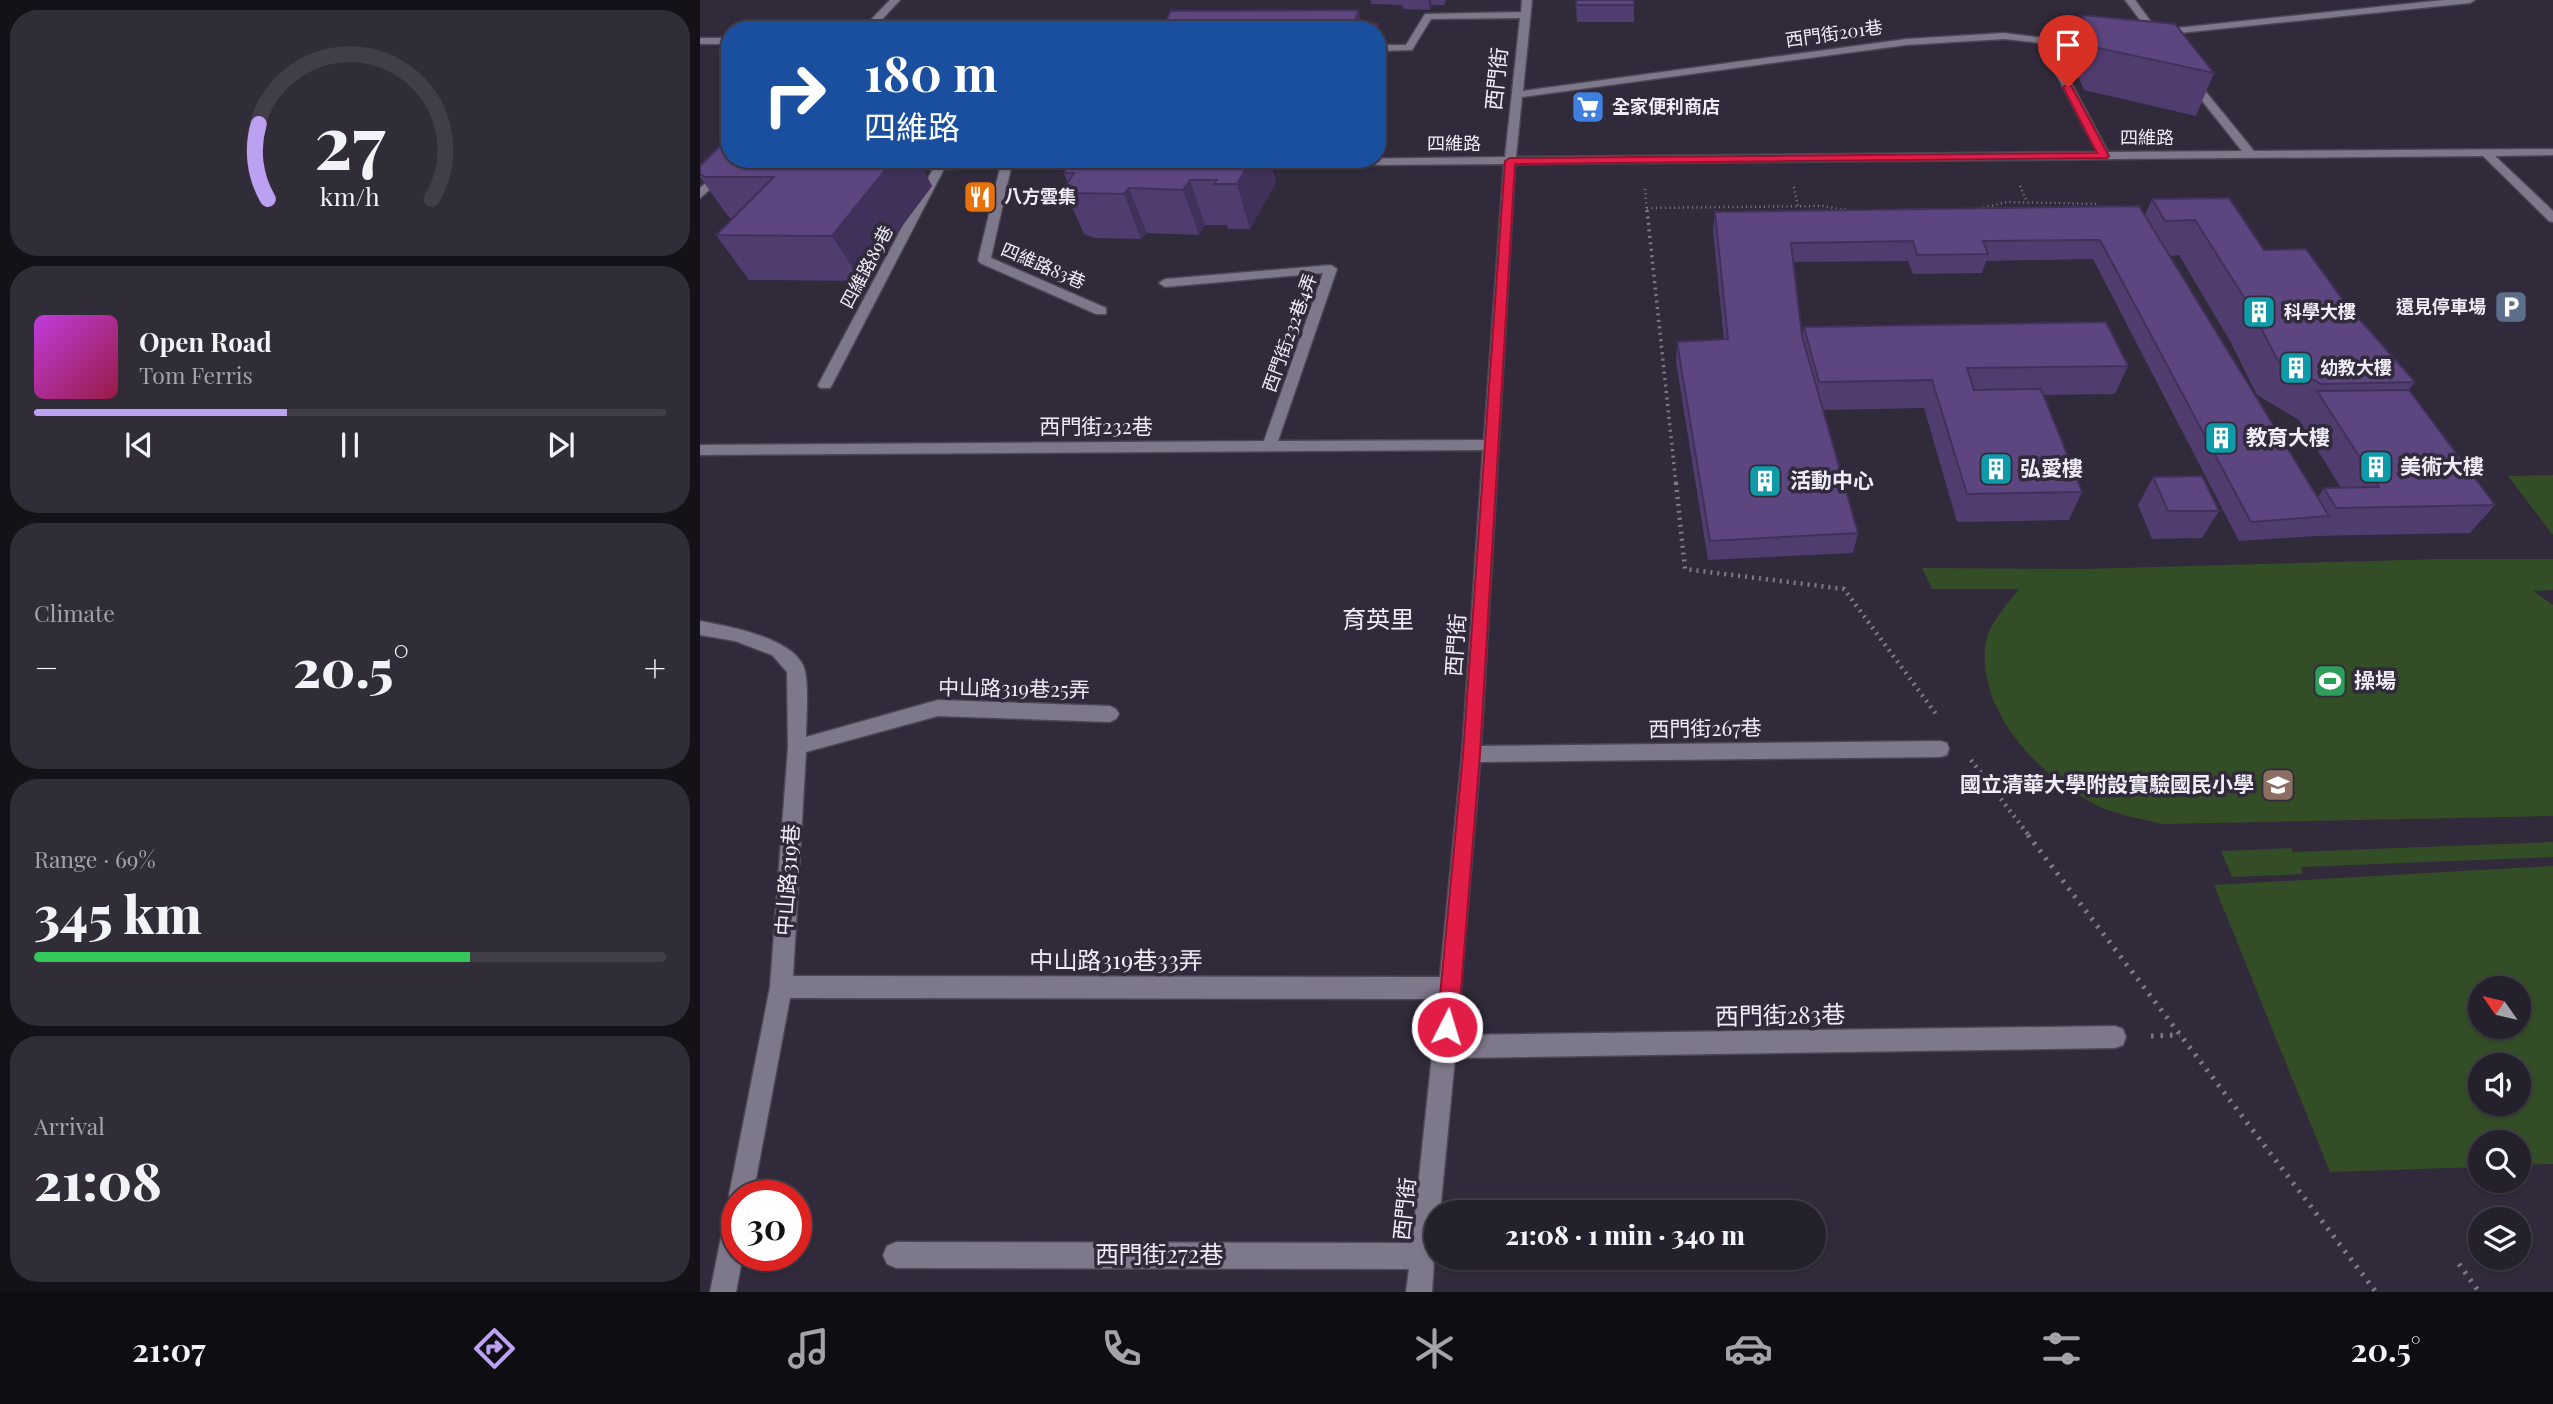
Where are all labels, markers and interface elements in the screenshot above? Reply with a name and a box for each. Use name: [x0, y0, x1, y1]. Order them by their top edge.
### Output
street label: 西門街201巷: [1784, 14, 1884, 52]
pin: [2038, 15, 2098, 87]
icon: arrive: [2049, 26, 2087, 64]
text: 180 m: [864, 39, 998, 104]
street label: 西門街: [1478, 46, 1512, 112]
icon: right: [749, 49, 840, 140]
supermarket icon: 全家便利商店: [1569, 88, 1607, 126]
text: 27: [314, 91, 386, 188]
place label: 全家便利商店: [1612, 94, 1720, 118]
text: 四維路: [864, 104, 960, 147]
street label: 四維路: [2120, 125, 2174, 149]
street label: 四維路: [1427, 131, 1481, 155]
restaurant icon: 八方雲集: [961, 178, 999, 216]
text: km/h: [320, 179, 380, 212]
place label: 八方雲集: [1004, 184, 1076, 208]
street label: 四維路89巷: [834, 221, 898, 312]
street label: 四維路83巷: [998, 237, 1089, 294]
street label: 西門街232巷4弄: [1257, 270, 1322, 395]
parking icon: 遠見停車場: [2492, 288, 2530, 326]
building icon: 科學大樓: [2240, 293, 2278, 331]
place label: 遠見停車場: [2396, 294, 2486, 318]
place label: 科學大樓: [2284, 299, 2356, 323]
text: Open Road: [139, 324, 272, 359]
building icon: 幼教大樓: [2277, 349, 2315, 387]
place label: 幼教大樓: [2320, 355, 2392, 379]
text: Tom Ferris: [139, 359, 253, 390]
street label: 西門街232巷: [1039, 411, 1153, 439]
building icon: 教育大樓: [2202, 419, 2240, 457]
place label: 教育大樓: [2246, 422, 2330, 450]
icon: previous: [120, 426, 158, 464]
icon: pause: [331, 426, 369, 464]
icon: next: [542, 426, 580, 464]
building icon: 美術大樓: [2357, 448, 2395, 486]
building icon: 弘愛樓: [1977, 450, 2015, 488]
place label: 美術大樓: [2400, 451, 2484, 479]
place label: 弘愛樓: [2020, 453, 2083, 481]
building icon: 活動中心: [1746, 462, 1784, 500]
place label: 活動中心: [1790, 465, 1874, 493]
text: Climate: [34, 597, 115, 628]
district label: 育英里: [1342, 602, 1414, 634]
street label: 西門街: [1438, 612, 1470, 677]
text: 20.5°: [293, 632, 409, 701]
text: −: [34, 641, 59, 692]
text: +: [644, 641, 666, 692]
sports icon: 操場: [2311, 662, 2349, 700]
place label: 操場: [2354, 665, 2396, 693]
street label: 中山路319巷25弄: [938, 672, 1090, 702]
street label: 西門街267巷: [1648, 712, 1762, 742]
school or university icon: 國立清華大學附設實驗國民小學: [2259, 766, 2297, 804]
place label: 國立清華大學附設實驗國民小學: [1960, 769, 2254, 797]
street label: 中山路319巷: [768, 823, 804, 937]
text: Range · 69%: [34, 843, 156, 874]
text: 345 km: [34, 878, 202, 947]
street label: 中山路319巷33弄: [1029, 943, 1203, 975]
north arrow: [2468, 976, 2530, 1040]
map controls: [2468, 976, 2531, 1270]
position arrow: [1410, 990, 1484, 1064]
street label: 西門街283巷: [1714, 997, 1846, 1031]
button: sound: [2468, 1053, 2531, 1116]
text: Arrival: [34, 1110, 105, 1141]
button: search: [2468, 1130, 2531, 1193]
text: 21:08: [34, 1145, 162, 1214]
street label: 西門街: [1386, 1176, 1420, 1242]
speed limit sign: 30: [721, 1180, 812, 1271]
button: layers: [2468, 1207, 2531, 1270]
text: 21:08 · 1 min · 340 m: [1505, 1217, 1745, 1252]
street label: 西門街272巷: [1095, 1237, 1223, 1269]
icon: directions: [470, 1324, 519, 1373]
icon: music: [784, 1324, 833, 1373]
icon: phone: [1097, 1324, 1146, 1373]
icon: climate: [1410, 1324, 1459, 1373]
icon: car: [1724, 1324, 1773, 1373]
icon: filters: [2037, 1324, 2086, 1373]
text: 21:07: [132, 1327, 206, 1370]
text: 20.5°: [2351, 1327, 2421, 1370]

